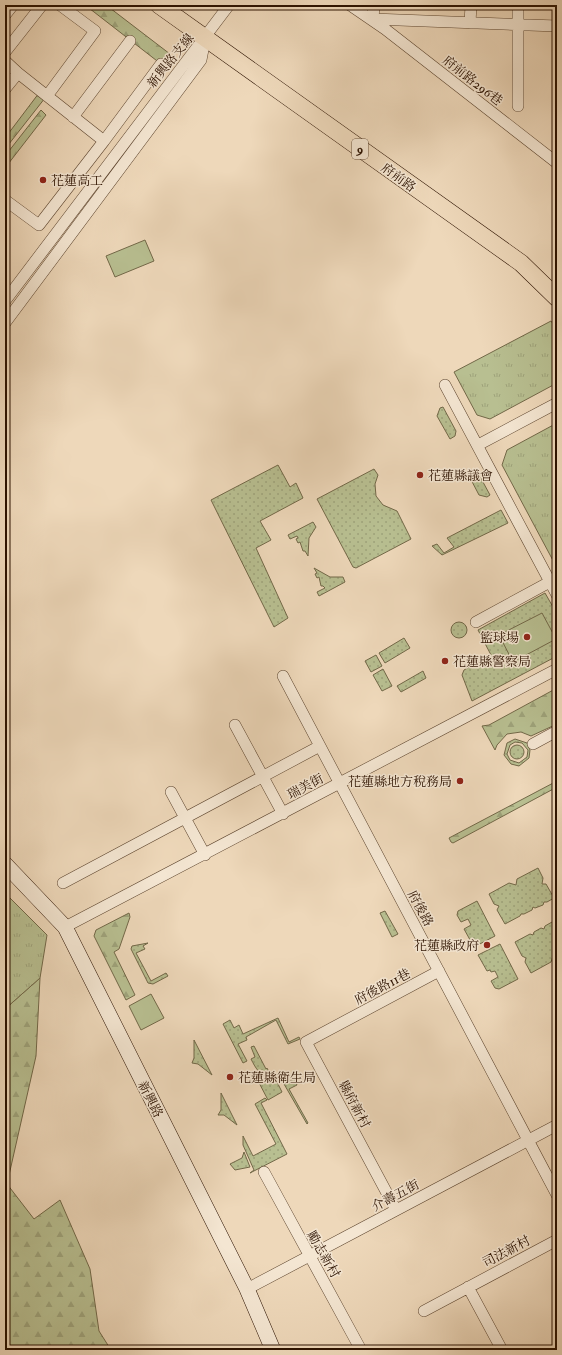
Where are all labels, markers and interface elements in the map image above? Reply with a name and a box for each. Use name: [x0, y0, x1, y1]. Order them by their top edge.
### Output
street label: 新興路支線: [144, 30, 197, 91]
street label: 府前路296巷: [439, 52, 506, 109]
road number: 9: [352, 139, 368, 159]
street label: 府前路: [378, 160, 419, 196]
place label: 花蓮高工: [51, 173, 103, 189]
marker: 花蓮高工: [38, 175, 48, 185]
place label: 花蓮縣議會: [428, 468, 493, 484]
marker: 花蓮縣議會: [415, 470, 425, 480]
place label: 籃球場: [480, 630, 519, 646]
marker: 籃球場: [522, 632, 532, 642]
place label: 花蓮縣警察局: [453, 654, 531, 670]
marker: 花蓮縣警察局: [440, 656, 450, 666]
street label: 瑞美街: [284, 771, 326, 803]
place label: 花蓮縣地方稅務局: [348, 774, 452, 790]
marker: 花蓮縣地方稅務局: [455, 776, 465, 786]
street label: 府後路: [404, 887, 436, 929]
place label: 花蓮縣政府: [414, 938, 479, 954]
marker: 花蓮縣政府: [482, 940, 492, 950]
street label: 府後路11巷: [352, 965, 413, 1008]
place label: 花蓮縣衛生局: [238, 1070, 316, 1086]
marker: 花蓮縣衛生局: [225, 1072, 235, 1082]
street label: 新興路: [134, 1078, 166, 1120]
street label: 縣府新村: [335, 1078, 373, 1131]
street label: 介壽五街: [369, 1177, 422, 1215]
street label: 勵志新村: [303, 1228, 343, 1281]
street label: 司法新村: [480, 1233, 533, 1271]

